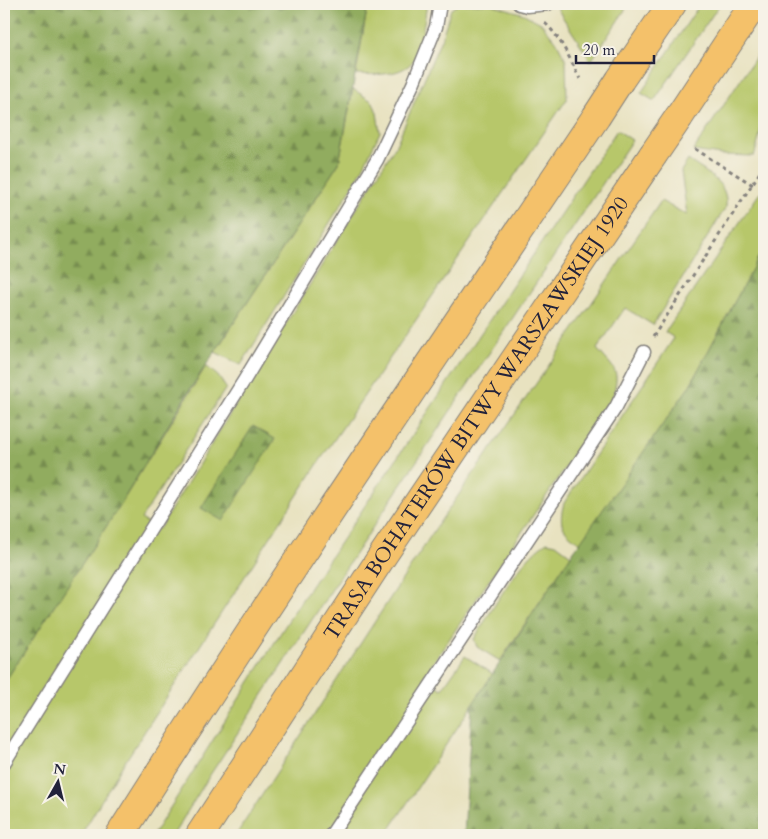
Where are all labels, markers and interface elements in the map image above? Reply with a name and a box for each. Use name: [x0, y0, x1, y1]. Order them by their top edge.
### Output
scale bar: [576, 32, 653, 64]
text: 20 m: [583, 40, 615, 60]
street label: TRASA BOHATERÓW BITWY WARSZAWSKIEJ 1920: [317, 191, 636, 646]
north arrow: [32, 756, 82, 806]
text: N: [52, 759, 67, 780]

